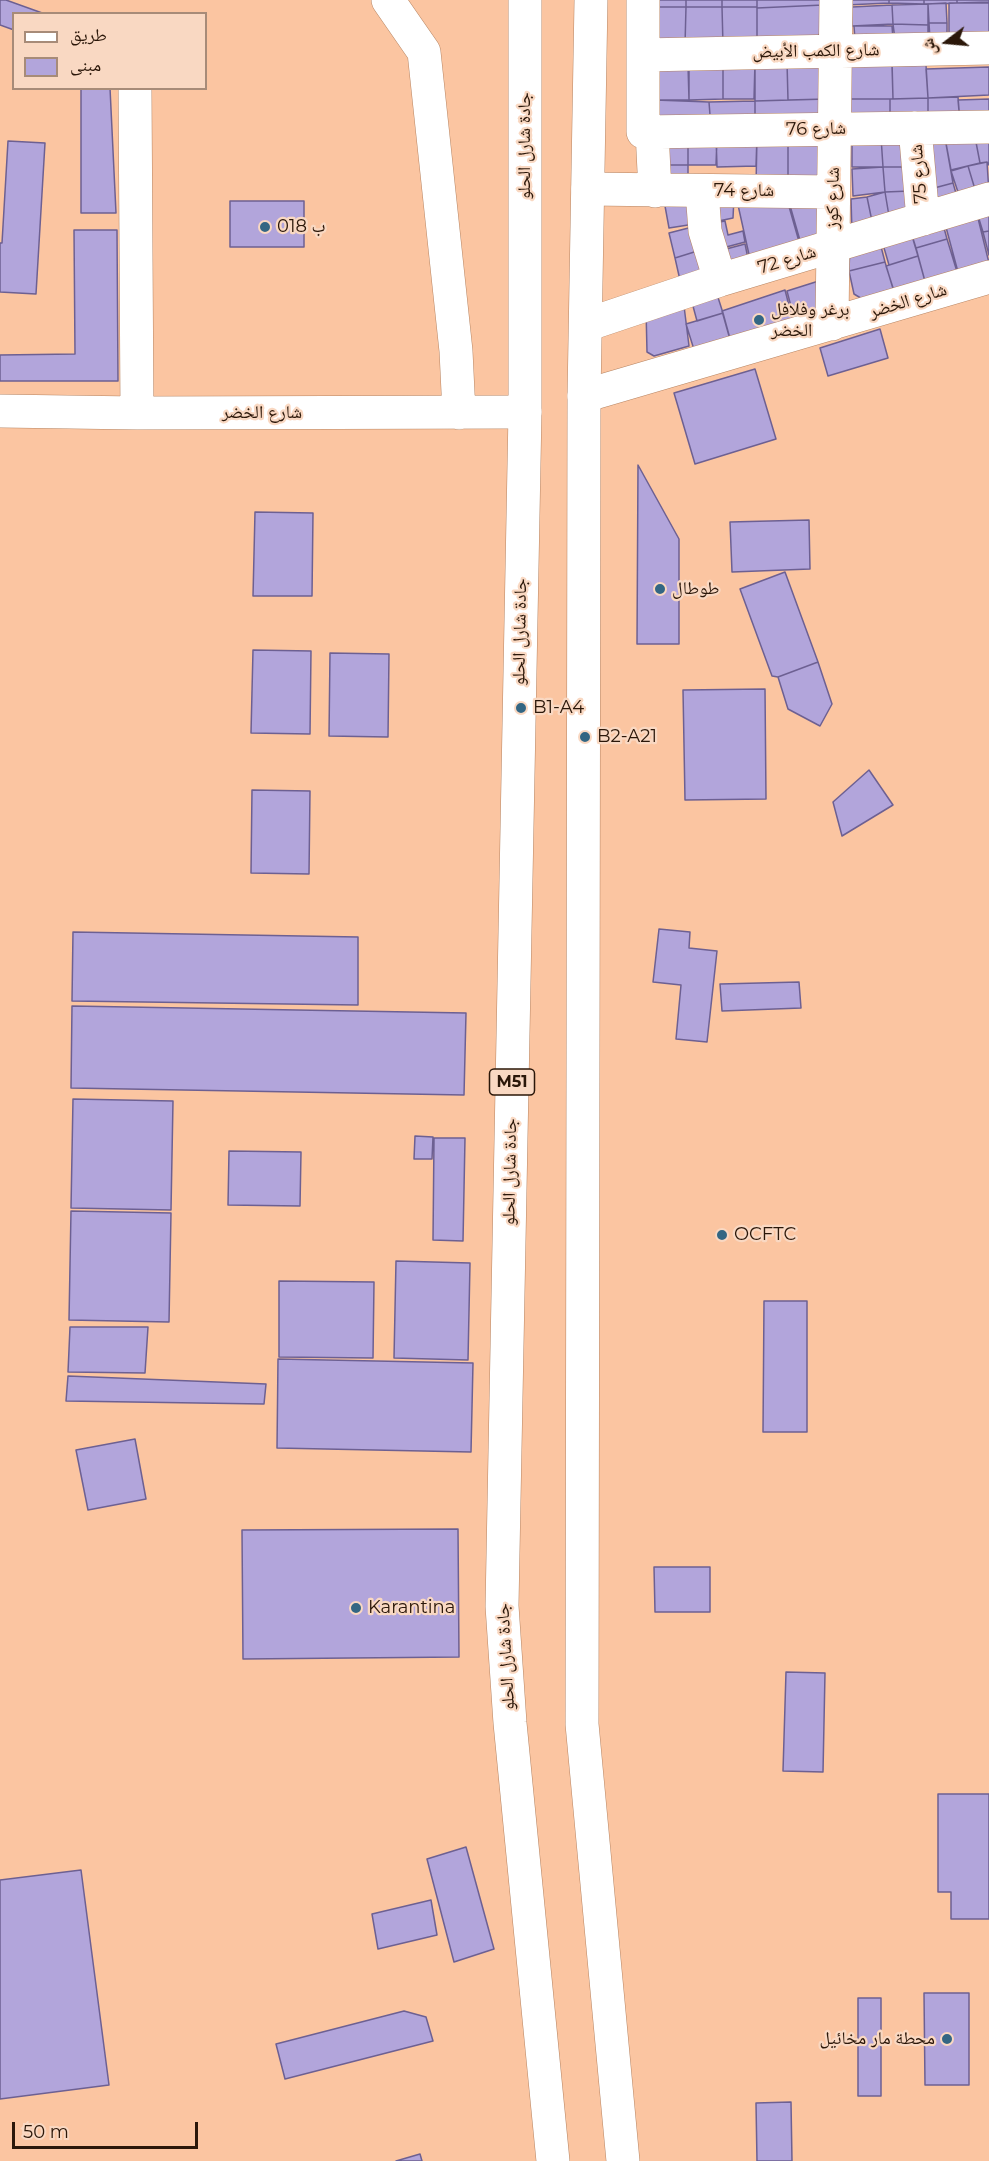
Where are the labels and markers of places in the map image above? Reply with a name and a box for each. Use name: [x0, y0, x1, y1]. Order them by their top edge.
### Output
place label: ب 018: [277, 216, 326, 238]
marker: ب 018: [258, 220, 272, 234]
place label: برغر وفلافل الخضر: [771, 299, 849, 342]
marker: برغر وفلافل الخضر: [752, 313, 766, 327]
place label: طوطال: [672, 578, 719, 600]
marker: طوطال: [653, 582, 667, 596]
place label: B1-A4: [533, 697, 584, 719]
marker: B1-A4: [514, 701, 528, 715]
place label: B2-A21: [597, 726, 657, 748]
marker: B2-A21: [578, 730, 592, 744]
place label: OCFTC: [734, 1224, 796, 1246]
marker: OCFTC: [715, 1228, 729, 1242]
place label: Karantina: [368, 1597, 455, 1619]
marker: Karantina: [349, 1601, 363, 1615]
place label: محطة مار مخائيل: [819, 2028, 935, 2050]
marker: محطة مار مخائيل: [940, 2032, 954, 2046]

